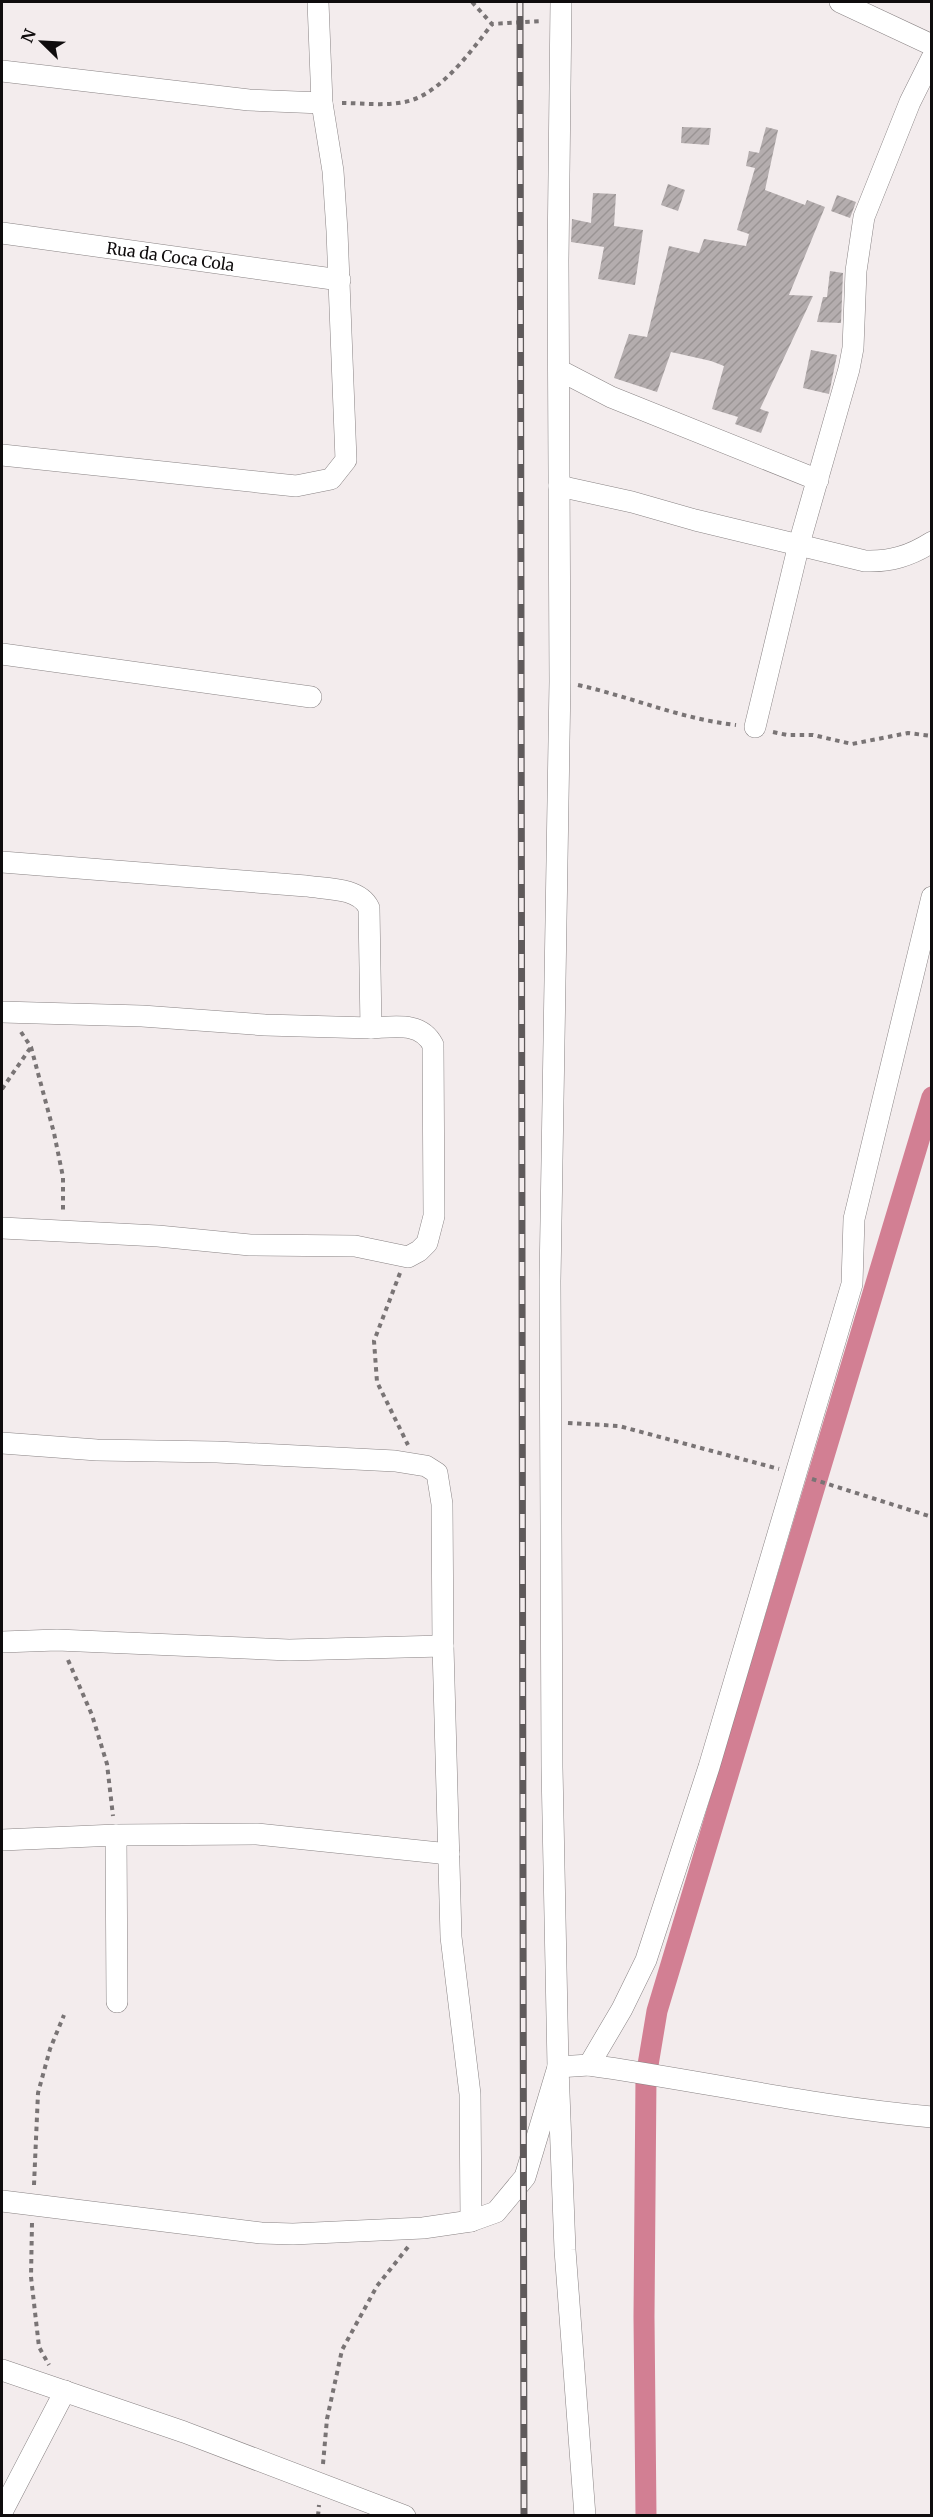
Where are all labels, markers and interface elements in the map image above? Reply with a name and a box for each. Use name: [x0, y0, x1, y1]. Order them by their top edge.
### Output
north arrow: [12, 12, 72, 72]
text: N: [17, 26, 40, 46]
street label: Rua da Coca Cola: [105, 238, 236, 275]

